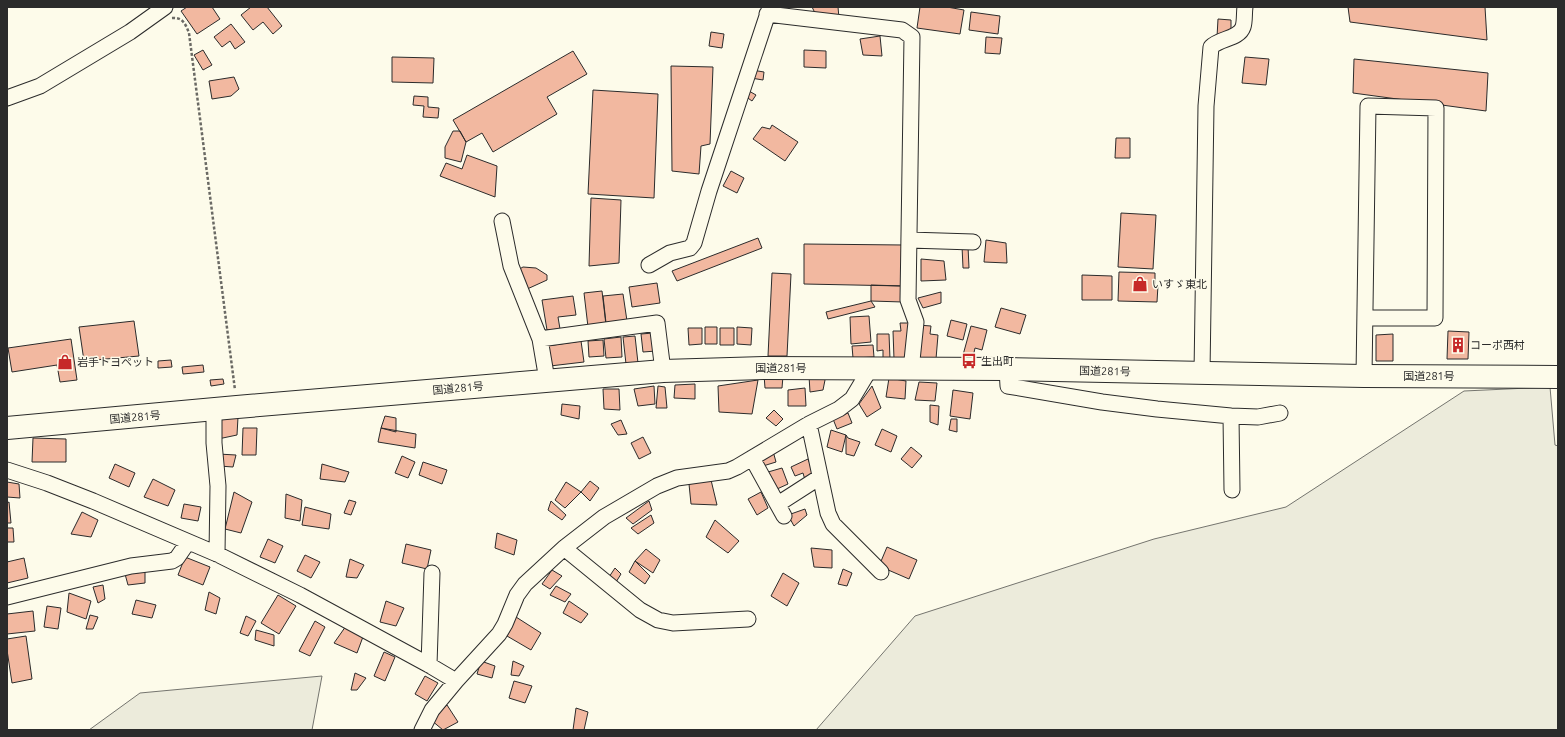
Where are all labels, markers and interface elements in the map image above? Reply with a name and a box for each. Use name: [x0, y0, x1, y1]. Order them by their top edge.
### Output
shop icon: いすゞ東北: [1131, 275, 1149, 293]
place label: いすゞ東北: [1152, 278, 1207, 290]
building icon: コーポ西村: [1449, 336, 1467, 354]
place label: コーポ西村: [1470, 339, 1525, 351]
bus stop icon: 生出町: [960, 352, 978, 370]
shop icon: 岩手トヨペット: [56, 353, 74, 371]
place label: 生出町: [981, 355, 1014, 367]
place label: 岩手トヨペット: [77, 356, 154, 368]
street label: 国道281号: [755, 362, 807, 374]
street label: 国道281号: [1079, 365, 1131, 377]
street label: 国道281号: [1403, 370, 1455, 382]
street label: 国道281号: [432, 380, 484, 396]
street label: 国道281号: [109, 409, 161, 425]

